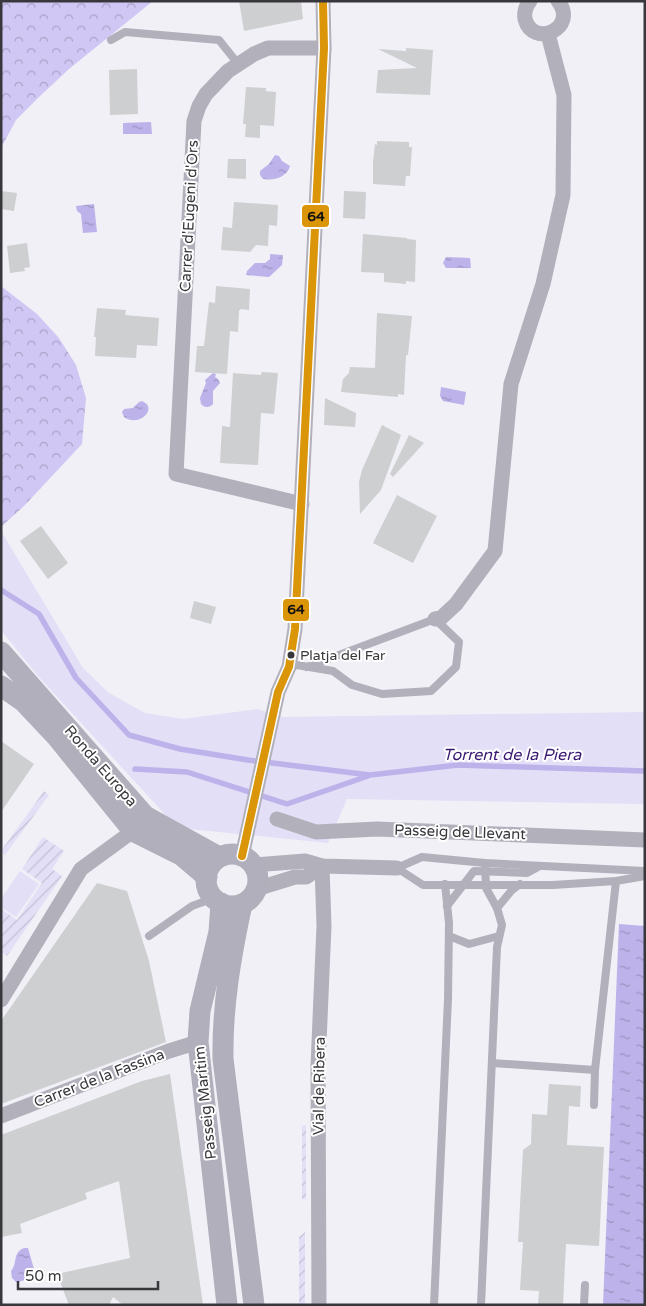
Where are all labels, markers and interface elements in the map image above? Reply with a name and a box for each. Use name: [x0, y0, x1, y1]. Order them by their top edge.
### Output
street label: Carrer d'Eugeni d'Ors: [176, 140, 202, 292]
line badge: 64: [301, 204, 330, 228]
text: 64: [307, 208, 325, 225]
line badge: 64: [282, 598, 310, 622]
text: 64: [287, 601, 305, 618]
place label: Platja del Far: [300, 647, 386, 664]
marker: Platja del Far: [286, 650, 296, 660]
street label: Ronda Europa: [61, 722, 141, 810]
water label: Torrent de la Piera: [443, 745, 582, 765]
street label: Passeig de Llevant: [394, 821, 526, 843]
street label: Vial de Ribera: [309, 1037, 329, 1135]
street label: Carrer de la Fassina: [31, 1045, 167, 1111]
street label: Passeig Marítim: [190, 1045, 220, 1161]
scale bar: [18, 1258, 158, 1290]
text: 50 m: [25, 1267, 62, 1285]

